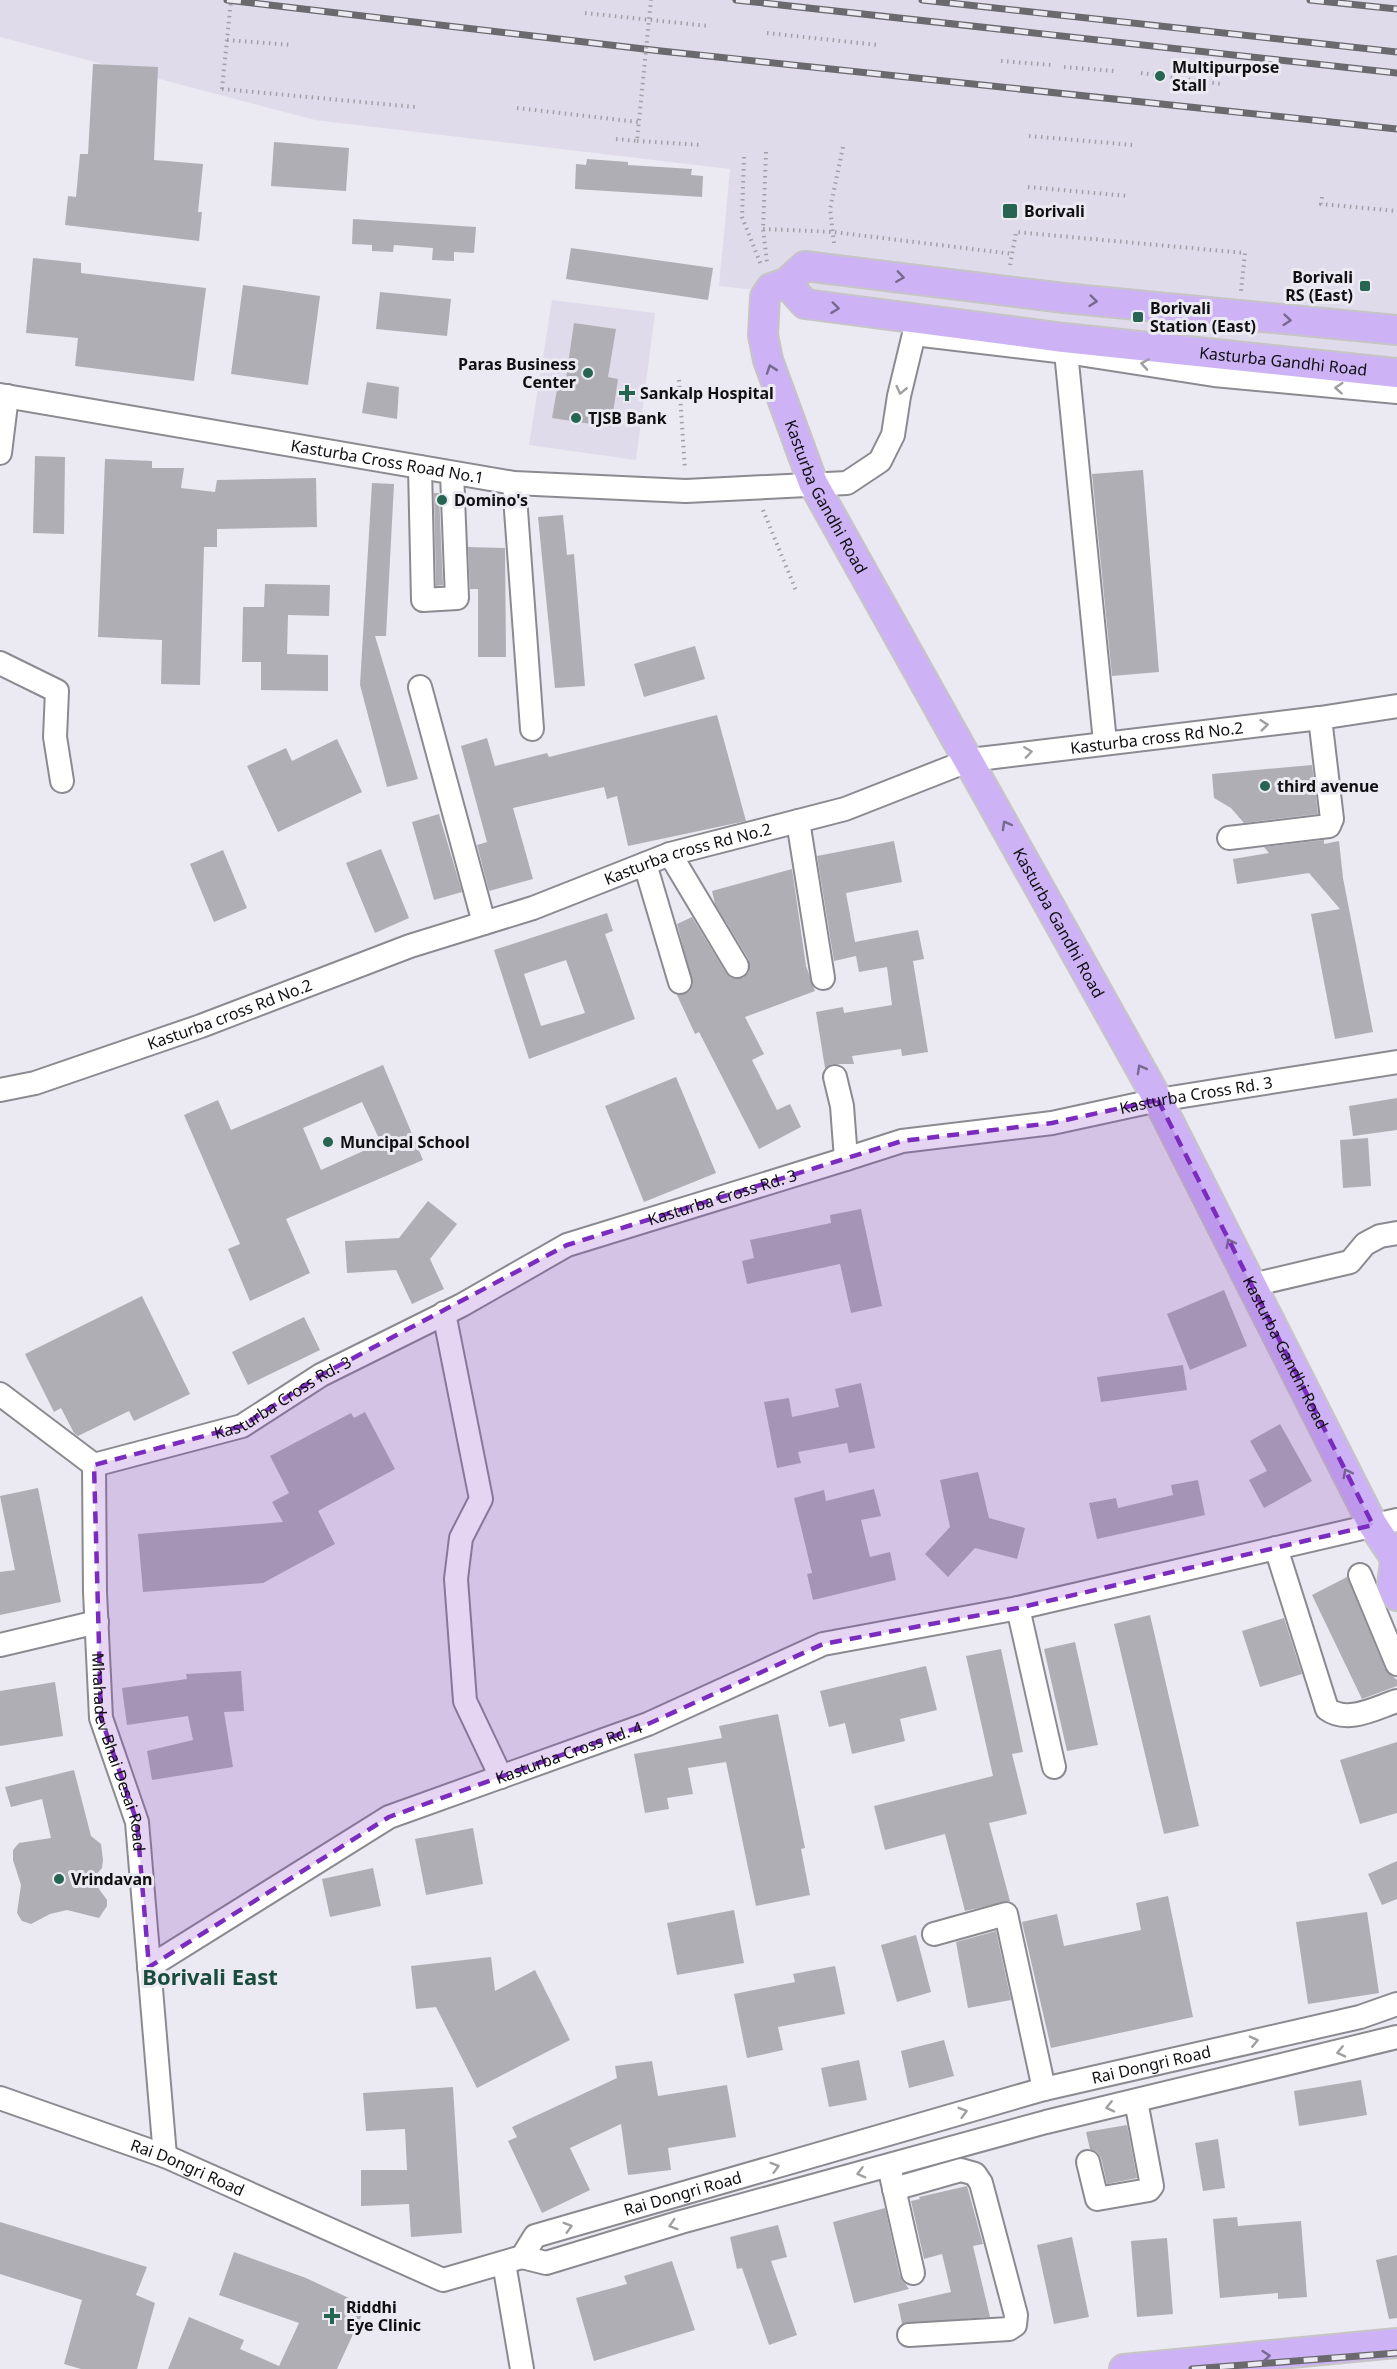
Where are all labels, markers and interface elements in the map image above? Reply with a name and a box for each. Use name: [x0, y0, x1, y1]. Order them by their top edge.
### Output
place label: Multipurpose Stall: [1172, 56, 1279, 96]
marker: Multipurpose Stall: [1153, 69, 1167, 83]
place label: Borivali: [1024, 200, 1085, 222]
marker: Borivali: [1001, 202, 1019, 220]
place label: Borivali RS (East): [1285, 266, 1353, 306]
one-way arrow: [895, 270, 905, 282]
marker: Borivali RS (East): [1358, 279, 1372, 293]
one-way arrow: [1089, 294, 1098, 307]
place label: Borivali Station (East): [1150, 297, 1256, 337]
one-way arrow: [831, 301, 840, 314]
marker: Borivali Station (East): [1131, 310, 1145, 324]
one-way arrow: [1283, 313, 1292, 326]
street label: Kasturba Gandhi Road: [1198, 341, 1368, 381]
place label: Paras Business Center: [458, 353, 576, 393]
one-way arrow: [1140, 359, 1150, 371]
one-way arrow: [766, 364, 779, 374]
marker: Paras Business Center: [581, 366, 595, 380]
one-way arrow: [1334, 381, 1343, 394]
place label: Sankalp Hospital: [640, 382, 774, 404]
marker: Sankalp Hospital: [618, 384, 636, 402]
one-way arrow: [895, 385, 908, 395]
place label: TJSB Bank: [588, 407, 667, 429]
marker: TJSB Bank: [569, 411, 583, 425]
street label: Kasturba Gandhi Road: [780, 417, 873, 578]
street label: Kasturba Cross Road No.1: [289, 434, 486, 489]
place label: Domino's: [454, 489, 528, 511]
marker: Domino's: [435, 493, 449, 507]
street label: Kasturba cross Rd No.2: [1069, 716, 1245, 759]
one-way arrow: [1259, 719, 1268, 731]
one-way arrow: [1024, 747, 1033, 759]
place label: third avenue: [1277, 775, 1379, 797]
marker: third avenue: [1258, 779, 1272, 793]
street label: Kasturba cross Rd No.2: [601, 817, 774, 890]
one-way arrow: [1002, 821, 1013, 831]
street label: Kasturba Gandhi Road: [1008, 844, 1110, 1002]
street label: Kasturba cross Rd No.2: [144, 974, 315, 1055]
one-way arrow: [1137, 1065, 1148, 1076]
street label: Kasturba Cross Rd. 3: [1117, 1071, 1274, 1119]
place label: Muncipal School: [340, 1131, 470, 1153]
marker: Muncipal School: [321, 1135, 335, 1149]
street label: Kasturba Cross Rd. 3: [645, 1164, 800, 1230]
one-way arrow: [1226, 1238, 1238, 1249]
street label: Kasturba Gandhi Road: [1238, 1272, 1334, 1433]
street label: Kasturba Cross Rd. 3: [212, 1351, 355, 1444]
one-way arrow: [1343, 1469, 1354, 1479]
street label: Mhahadev Bhai Desai Road: [87, 1652, 150, 1852]
street label: Kasturba Cross Rd. 4: [492, 1716, 645, 1789]
place label: Vrindavan: [71, 1868, 152, 1890]
marker: Vrindavan: [52, 1872, 66, 1886]
district label: Borivali East: [142, 1961, 278, 1991]
one-way arrow: [1249, 2035, 1259, 2048]
street label: Rai Dongri Road: [1089, 2040, 1213, 2089]
one-way arrow: [1336, 2045, 1346, 2058]
one-way arrow: [1105, 2100, 1115, 2113]
one-way arrow: [958, 2107, 968, 2120]
street label: Rai Dongri Road: [128, 2134, 248, 2201]
one-way arrow: [770, 2162, 780, 2174]
street label: Rai Dongri Road: [621, 2166, 744, 2221]
one-way arrow: [856, 2166, 866, 2178]
one-way arrow: [668, 2218, 678, 2230]
one-way arrow: [562, 2222, 573, 2234]
place label: Riddhi Eye Clinic: [346, 2296, 421, 2336]
marker: Riddhi Eye Clinic: [323, 2307, 341, 2325]
one-way arrow: [1261, 2350, 1270, 2363]

